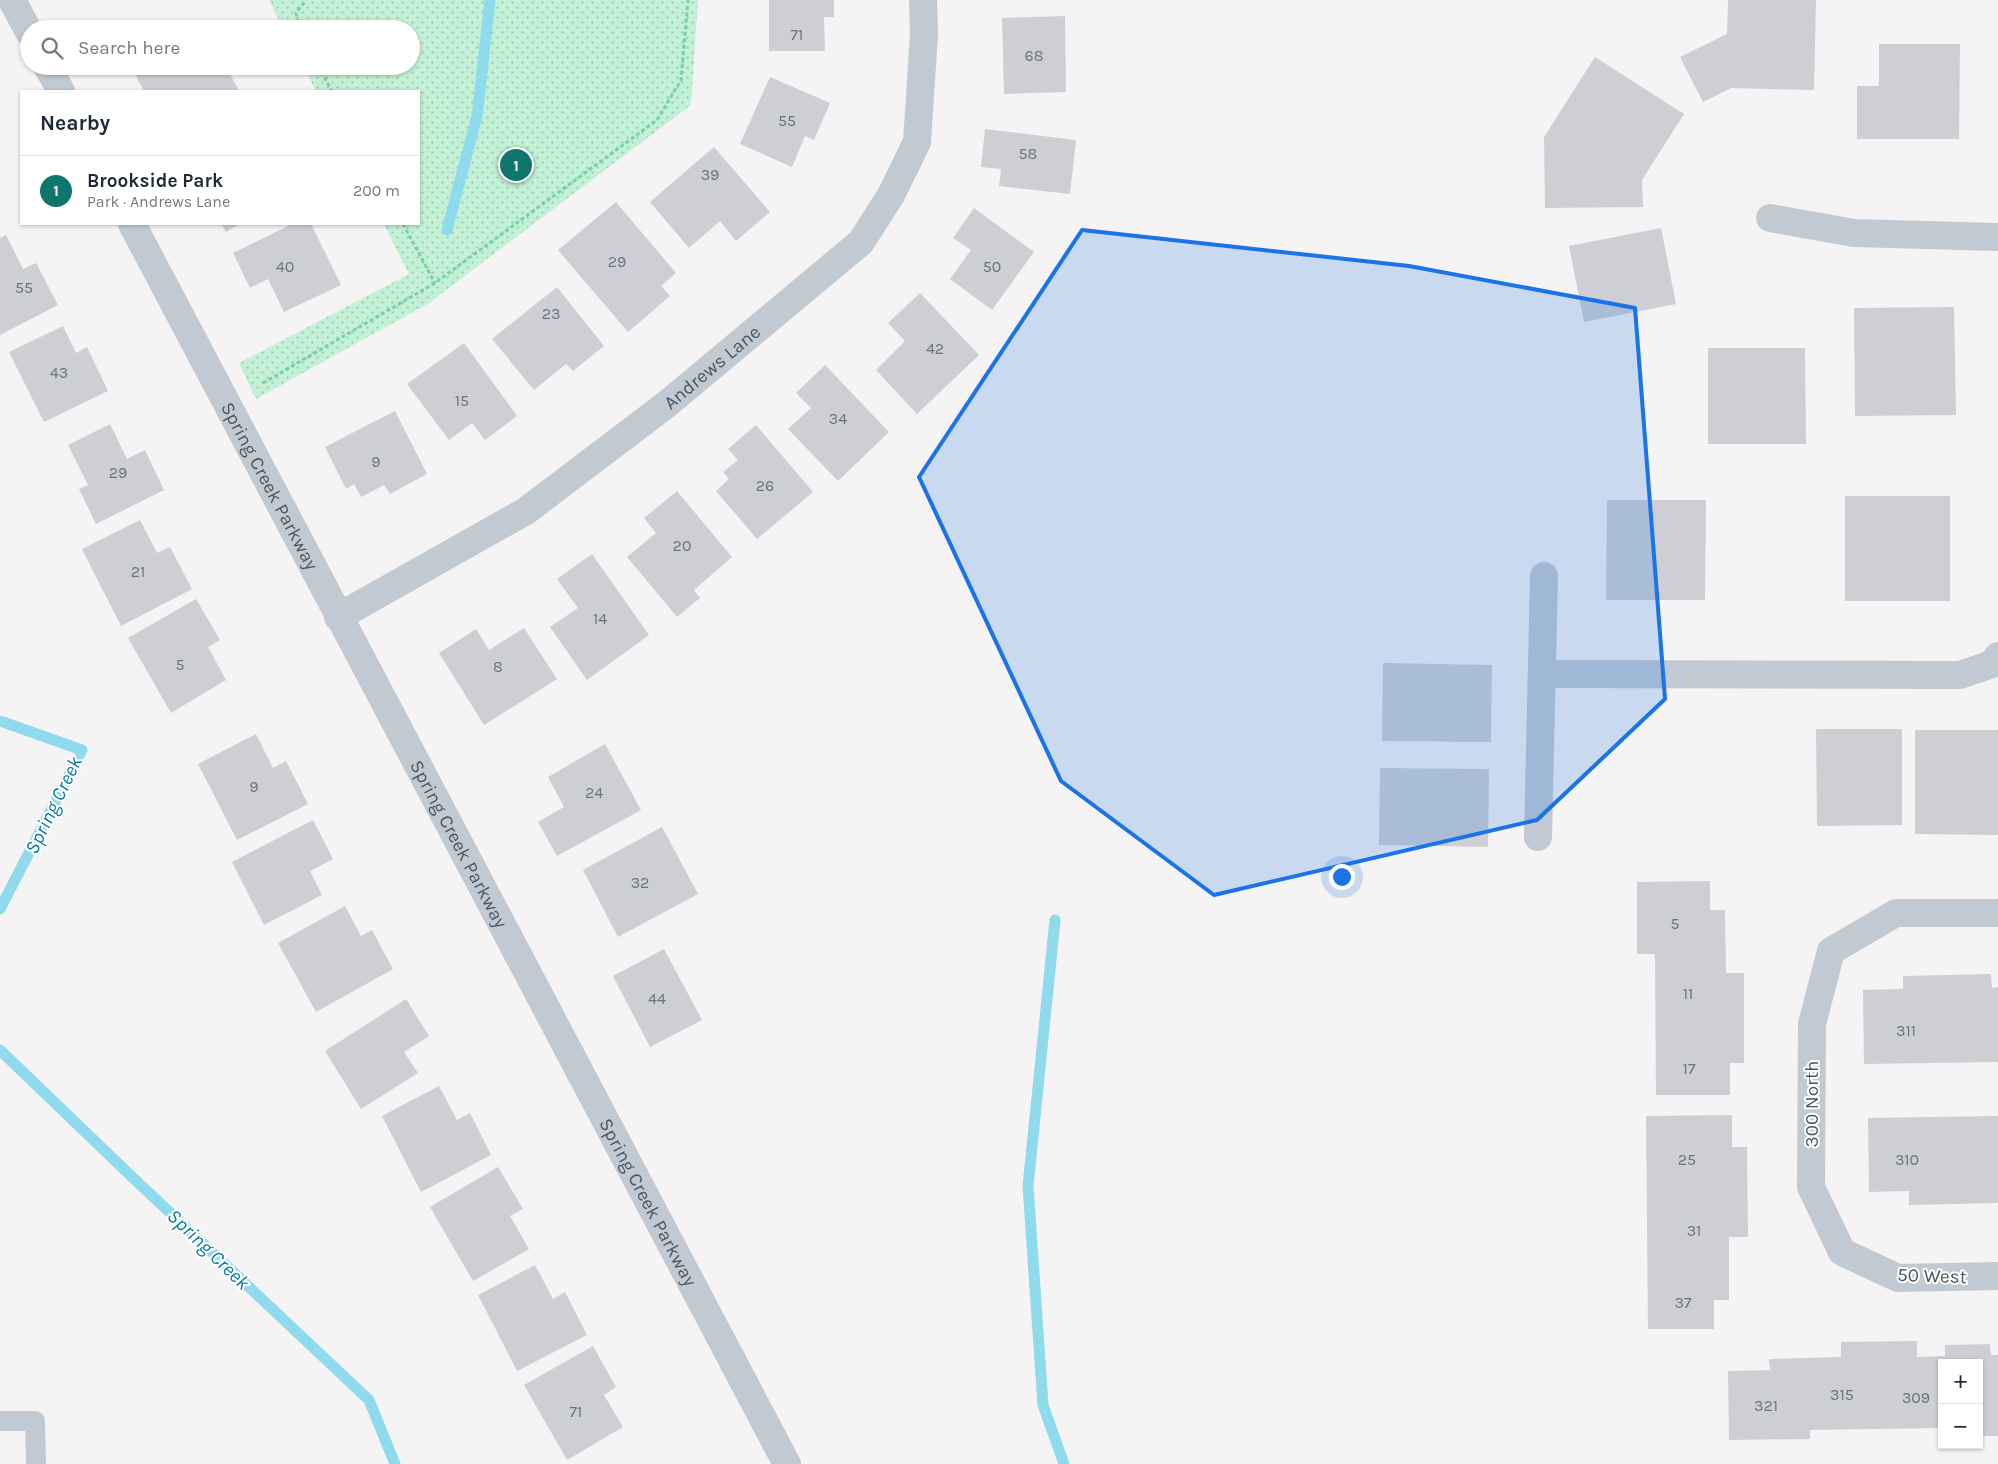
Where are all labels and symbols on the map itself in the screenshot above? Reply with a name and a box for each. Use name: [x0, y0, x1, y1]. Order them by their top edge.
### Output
house number: 71: [791, 25, 803, 44]
house number: 68: [1025, 46, 1044, 65]
house number: 55: [778, 111, 796, 130]
house number: 58: [1019, 144, 1037, 163]
pin: 1: [500, 146, 532, 184]
house number: 39: [701, 165, 719, 184]
house number: 29: [608, 252, 626, 271]
house number: 40: [276, 257, 294, 276]
house number: 50: [983, 257, 1001, 276]
house number: 55: [15, 278, 33, 297]
house number: 23: [542, 304, 560, 323]
street label: Andrews Lane: [660, 321, 765, 414]
house number: 42: [926, 339, 944, 358]
house number: 43: [50, 363, 68, 382]
house number: 15: [455, 391, 469, 410]
street label: Spring Creek Parkway: [216, 398, 323, 574]
house number: 34: [829, 409, 847, 428]
house number: 9: [371, 452, 381, 471]
house number: 29: [109, 463, 127, 482]
house number: 26: [756, 476, 774, 495]
house number: 20: [673, 536, 691, 555]
house number: 21: [131, 562, 145, 581]
house number: 14: [593, 609, 607, 628]
house number: 5: [175, 655, 185, 674]
house number: 8: [493, 657, 503, 676]
water label: Spring Creek: [20, 752, 87, 858]
street label: Spring Creek Parkway: [405, 757, 512, 932]
house number: 9: [249, 777, 259, 796]
house number: 24: [585, 783, 603, 802]
your location: [1329, 864, 1355, 890]
house number: 32: [631, 873, 649, 892]
house number: 5: [1670, 914, 1680, 933]
house number: 11: [1683, 984, 1693, 1003]
house number: 44: [648, 989, 666, 1008]
house number: 311: [1896, 1021, 1916, 1040]
house number: 17: [1683, 1059, 1696, 1078]
street label: 300 North: [1801, 1060, 1823, 1148]
street label: Spring Creek Parkway: [594, 1115, 701, 1290]
house number: 25: [1678, 1150, 1696, 1169]
house number: 310: [1895, 1150, 1919, 1169]
water label: Spring Creek: [163, 1204, 255, 1295]
house number: 31: [1687, 1221, 1701, 1240]
street label: 50 West: [1897, 1264, 1967, 1288]
house number: 37: [1675, 1293, 1692, 1312]
house number: 315: [1830, 1385, 1854, 1404]
house number: 309: [1902, 1388, 1930, 1407]
house number: 321: [1754, 1396, 1778, 1415]
house number: 71: [570, 1402, 582, 1421]

